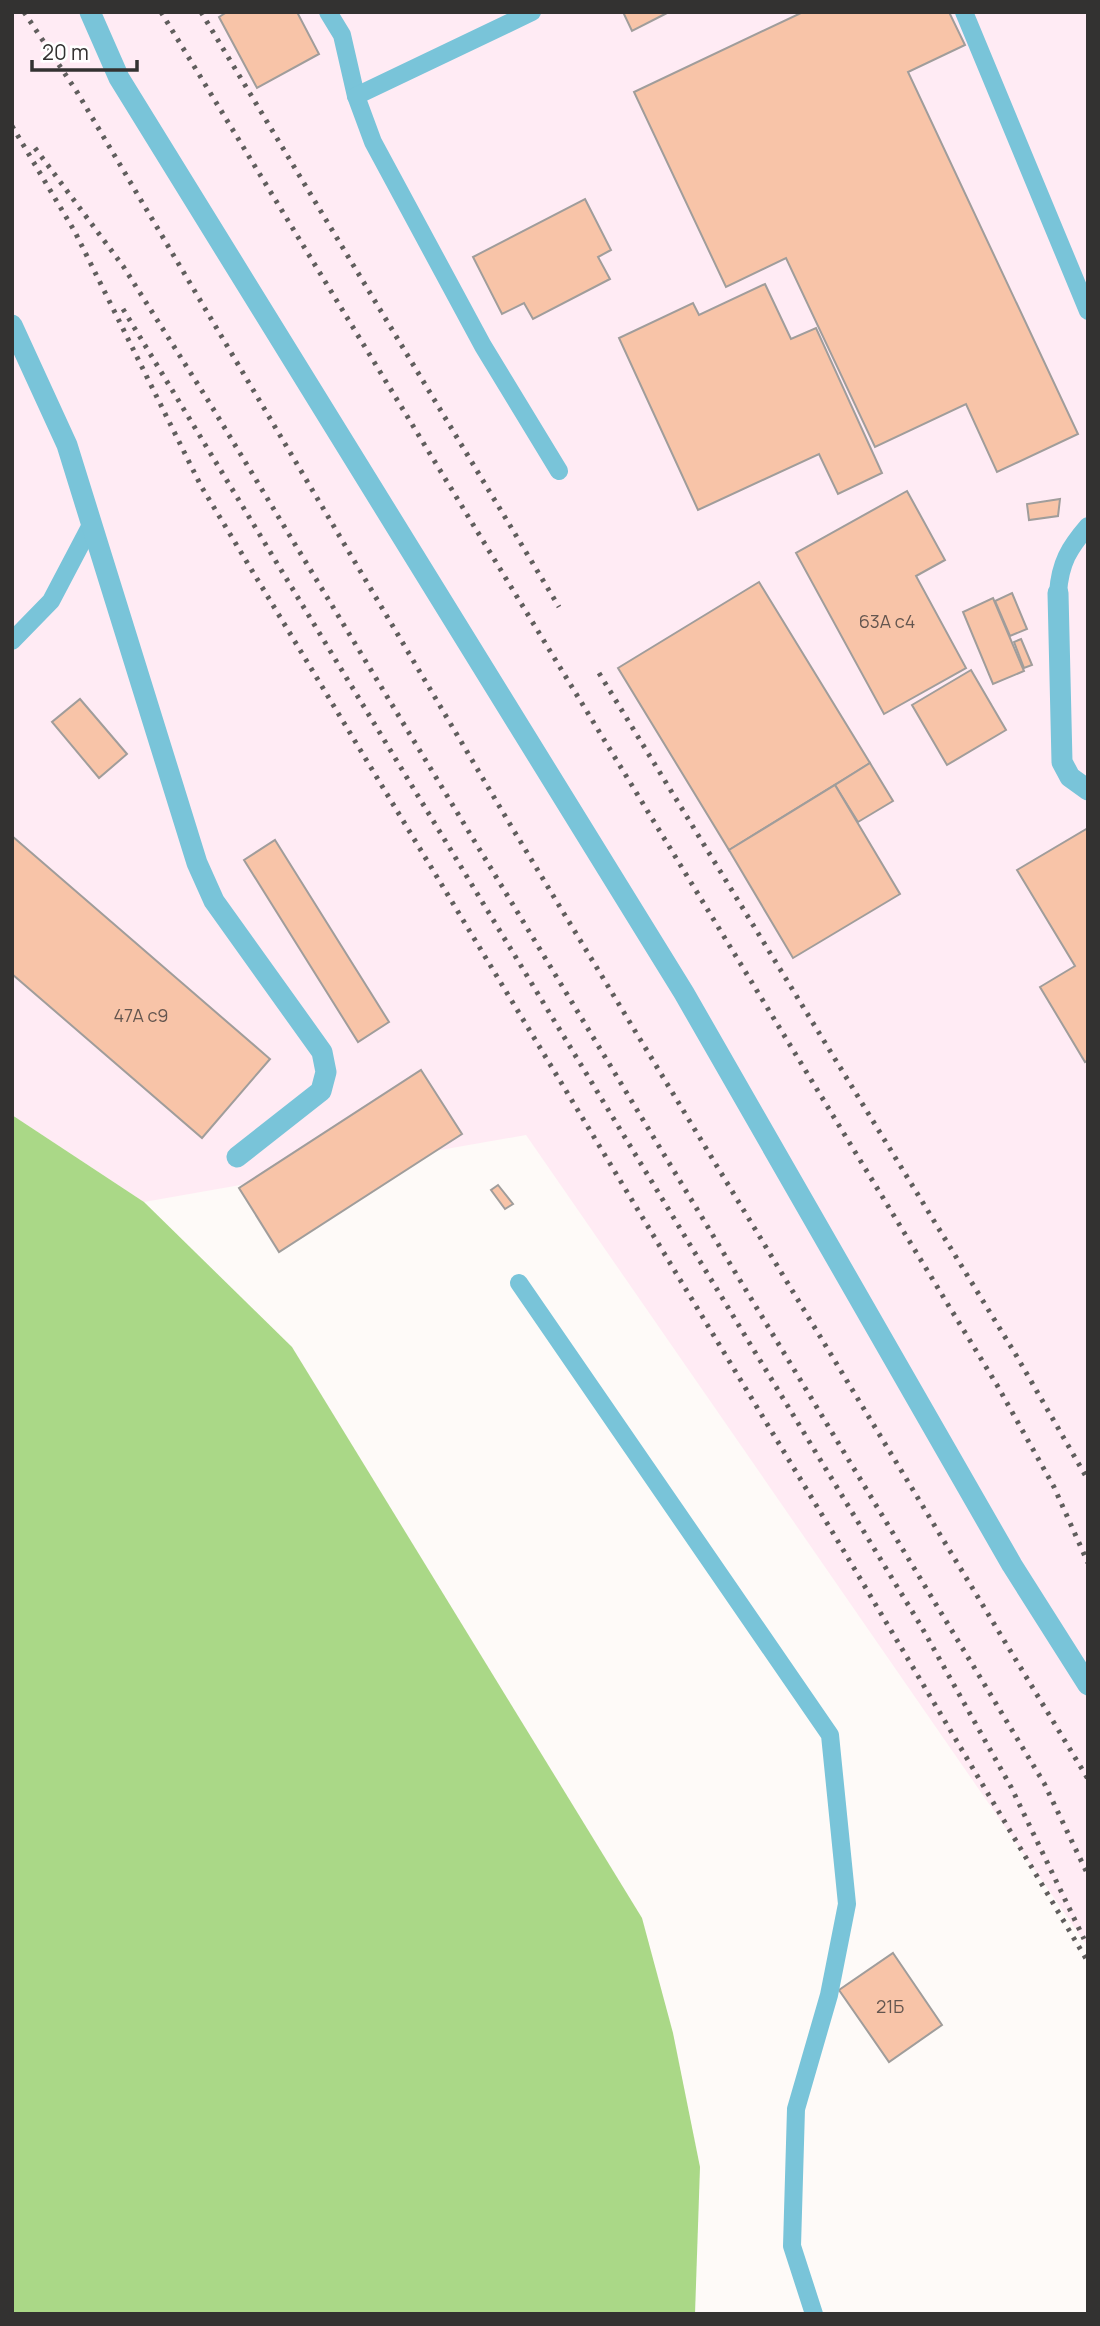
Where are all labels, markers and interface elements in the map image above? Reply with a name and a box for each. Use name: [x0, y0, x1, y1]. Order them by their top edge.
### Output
scale bar: [32, 28, 136, 72]
text: 20 m: [42, 38, 89, 66]
house number: 63А с4: [859, 609, 915, 633]
house number: 47А с9: [113, 1003, 169, 1027]
house number: 21Б: [876, 1994, 904, 2018]

